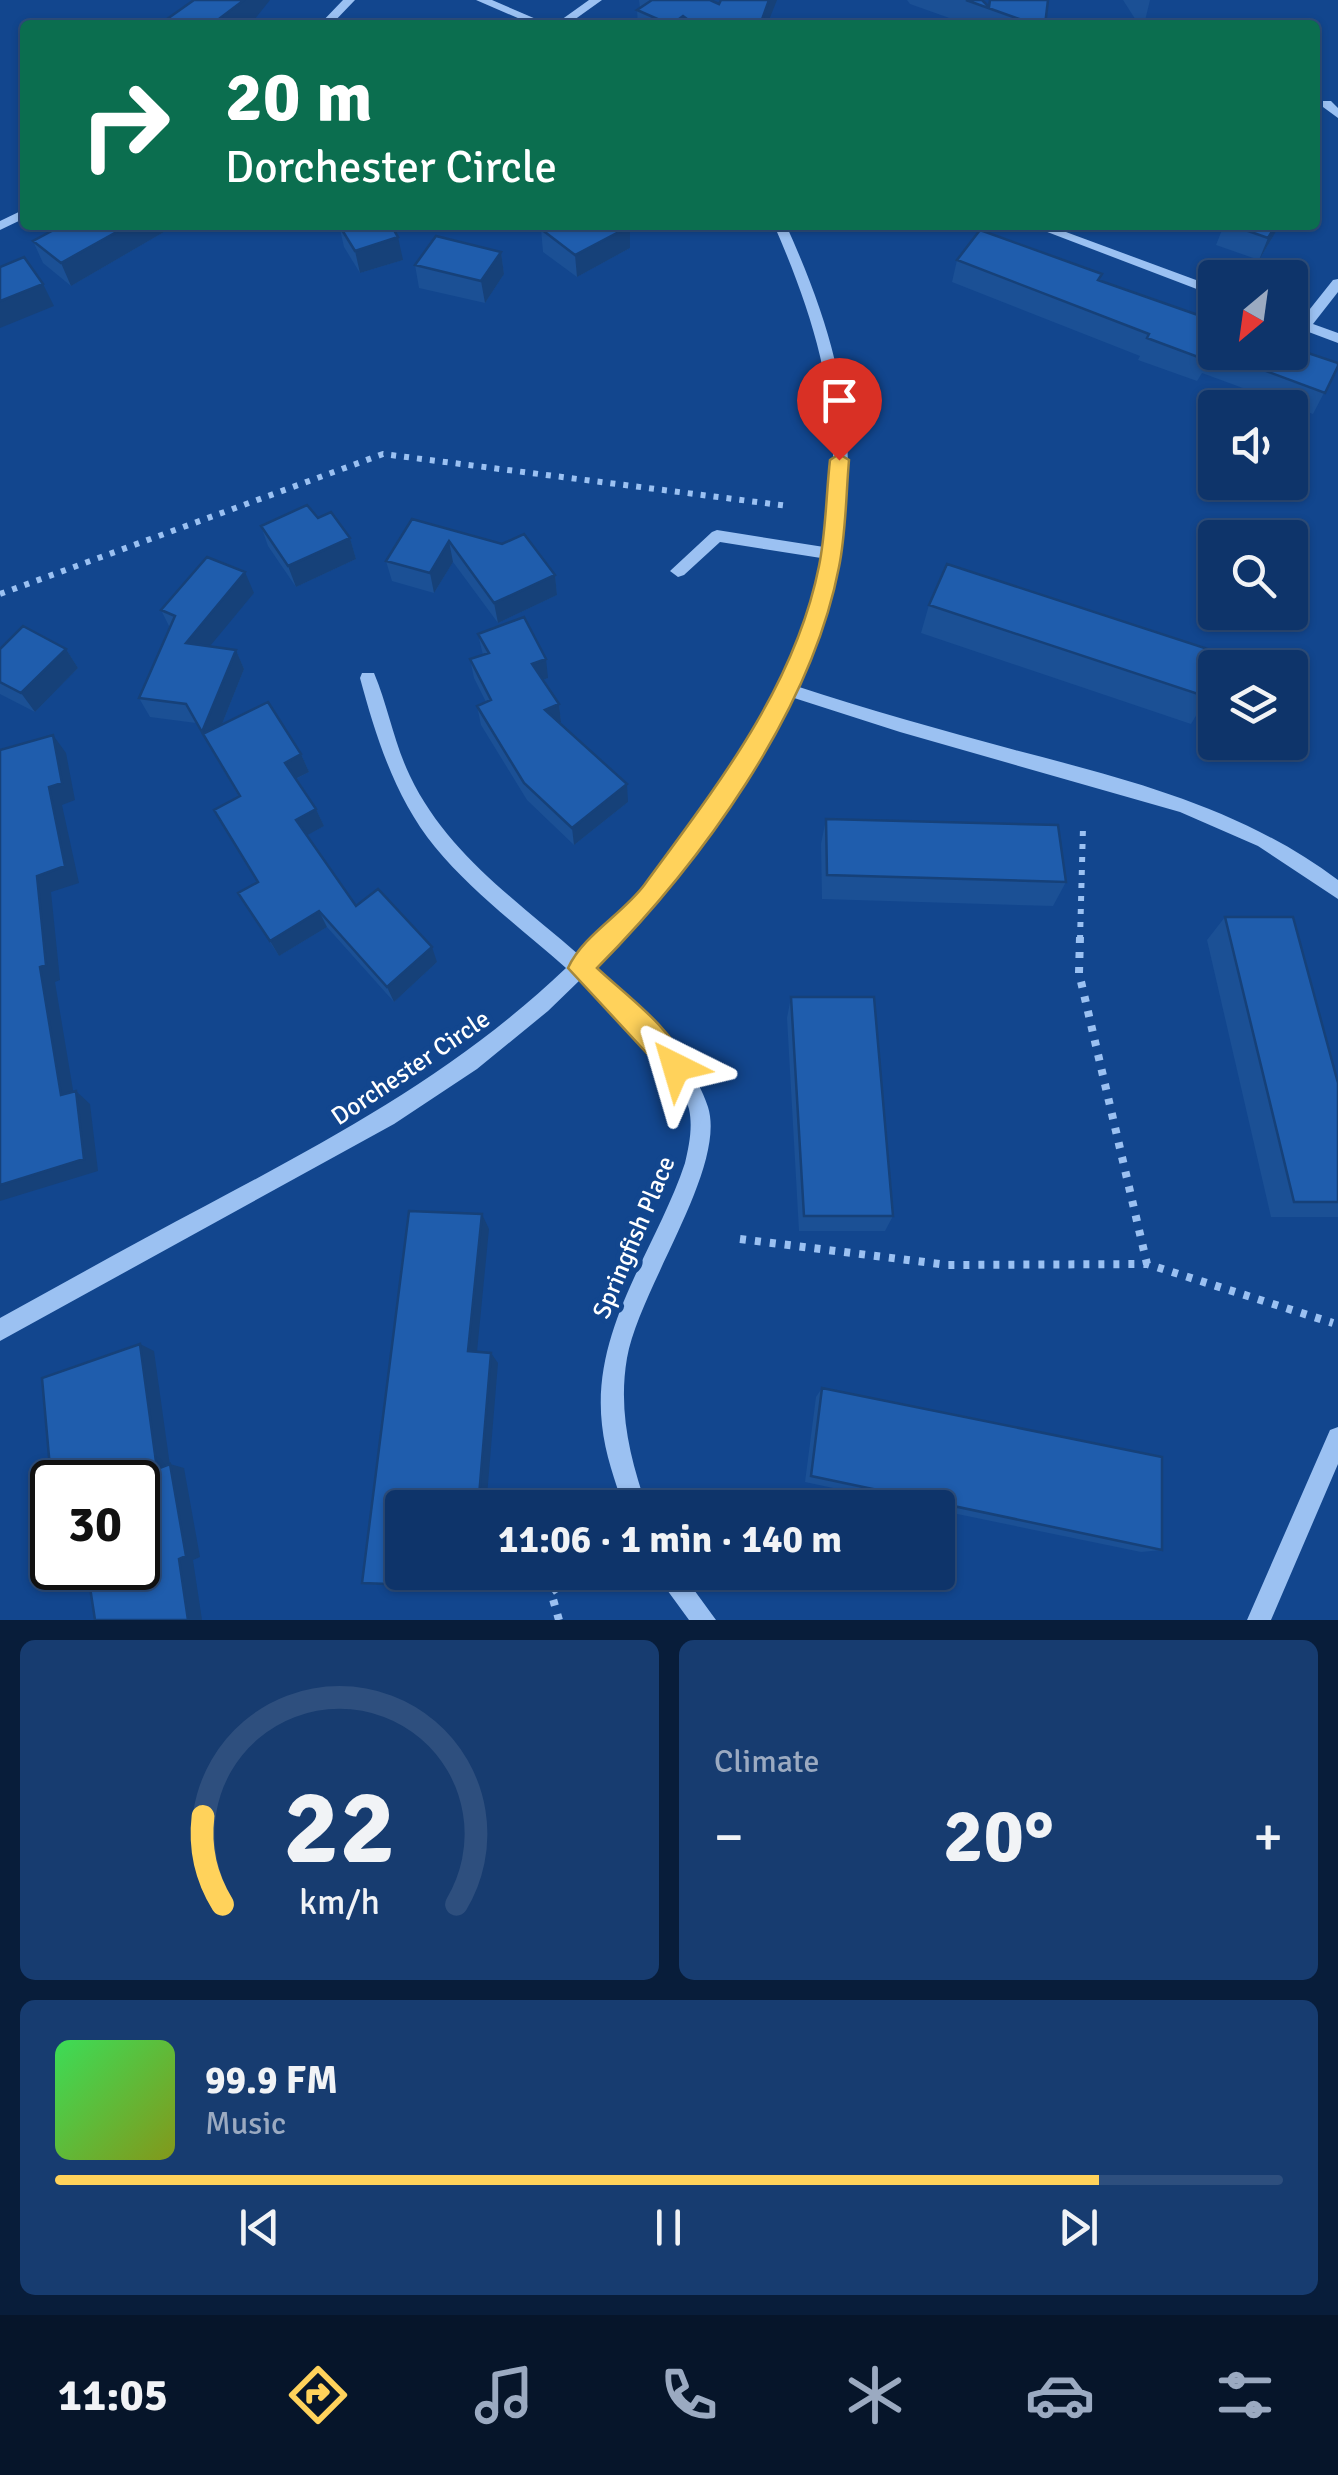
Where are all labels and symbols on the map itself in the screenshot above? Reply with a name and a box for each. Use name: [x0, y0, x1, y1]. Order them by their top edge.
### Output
north arrow: [1198, 260, 1308, 370]
pin: [797, 358, 882, 461]
street label: Dorchester Circle: [325, 1003, 495, 1132]
position arrow: [624, 1015, 728, 1119]
street label: Springfish Place: [585, 1151, 682, 1323]
speed limit sign: 30: [30, 1460, 160, 1590]

